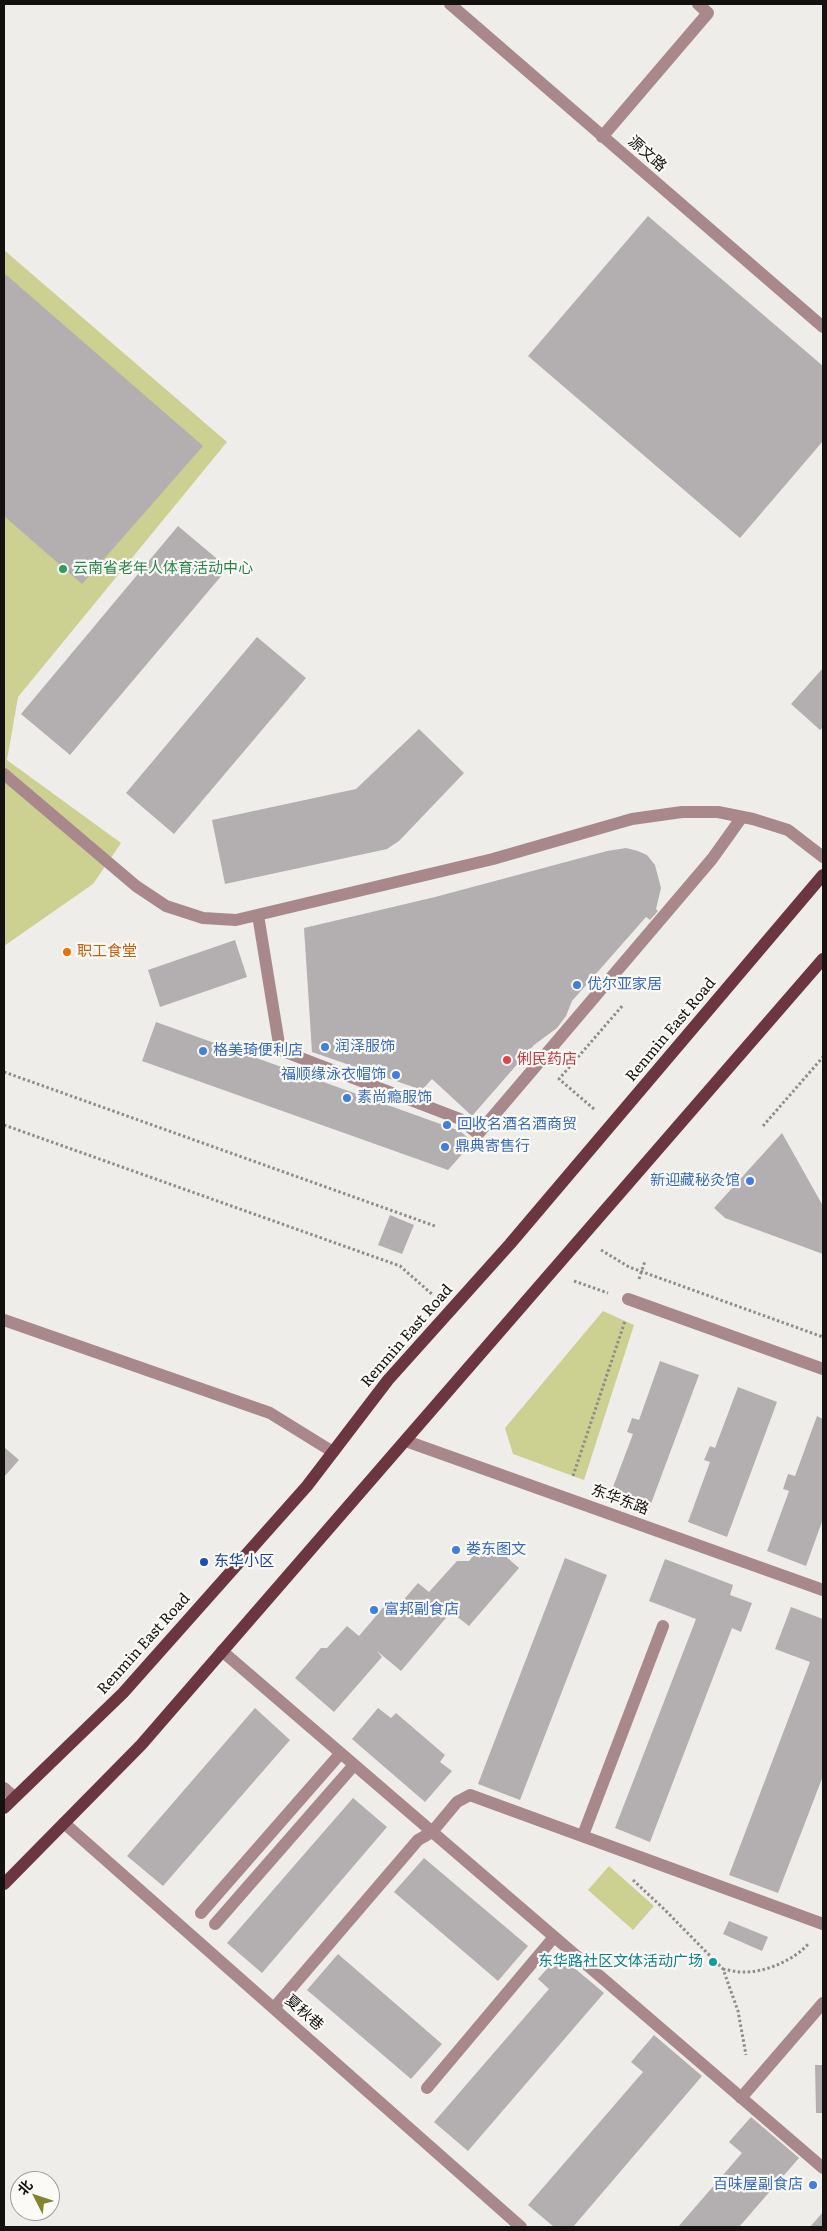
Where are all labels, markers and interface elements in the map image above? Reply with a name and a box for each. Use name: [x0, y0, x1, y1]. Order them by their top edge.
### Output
street label: 源文路: [624, 132, 670, 176]
place label: 云南省老年人体育活动中心: [73, 560, 253, 578]
marker: 云南省老年人体育活动中心: [57, 563, 69, 575]
place label: 职工食堂: [77, 943, 137, 961]
marker: 职工食堂: [61, 946, 73, 958]
street label: Renmin East Road: [622, 974, 720, 1086]
place label: 优尔亚家居: [587, 976, 662, 994]
marker: 优尔亚家居: [571, 979, 583, 991]
place label: 润泽服饰: [335, 1038, 395, 1056]
marker: 润泽服饰: [319, 1041, 331, 1053]
place label: 格美琦便利店: [213, 1042, 303, 1060]
marker: 格美琦便利店: [197, 1045, 209, 1057]
place label: 俐民药店: [517, 1051, 577, 1069]
marker: 俐民药店: [501, 1054, 513, 1066]
place label: 福顺缘泳衣帽饰: [281, 1066, 386, 1084]
marker: 福顺缘泳衣帽饰: [390, 1069, 402, 1081]
place label: 素尚瘾服饰: [357, 1089, 432, 1107]
marker: 素尚瘾服饰: [341, 1092, 353, 1104]
place label: 回收名酒名酒商贸: [457, 1116, 577, 1134]
marker: 回收名酒名酒商贸: [441, 1119, 453, 1131]
place label: 鼎典寄售行: [455, 1138, 530, 1156]
marker: 鼎典寄售行: [439, 1141, 451, 1153]
place label: 新迎藏秘灸馆: [650, 1172, 740, 1190]
marker: 新迎藏秘灸馆: [744, 1175, 756, 1187]
street label: Renmin East Road: [358, 1281, 456, 1391]
street label: 东华东路: [589, 1481, 651, 1519]
place label: 娄东图文: [466, 1541, 526, 1559]
marker: 娄东图文: [450, 1544, 462, 1556]
place label: 东华小区: [214, 1553, 274, 1571]
marker: 东华小区: [198, 1556, 210, 1568]
street label: Renmin East Road: [94, 1590, 194, 1698]
place label: 富邦副食店: [384, 1601, 459, 1619]
marker: 富邦副食店: [368, 1604, 380, 1616]
place label: 东华路社区文体活动广场: [538, 1953, 703, 1971]
marker: 东华路社区文体活动广场: [707, 1956, 719, 1968]
street label: 夏秋巷: [281, 1991, 327, 2035]
north arrow: [10, 2171, 60, 2221]
text: 北: [12, 2175, 37, 2199]
place label: 百味屋副食店: [713, 2176, 803, 2194]
marker: 百味屋副食店: [807, 2179, 819, 2191]

